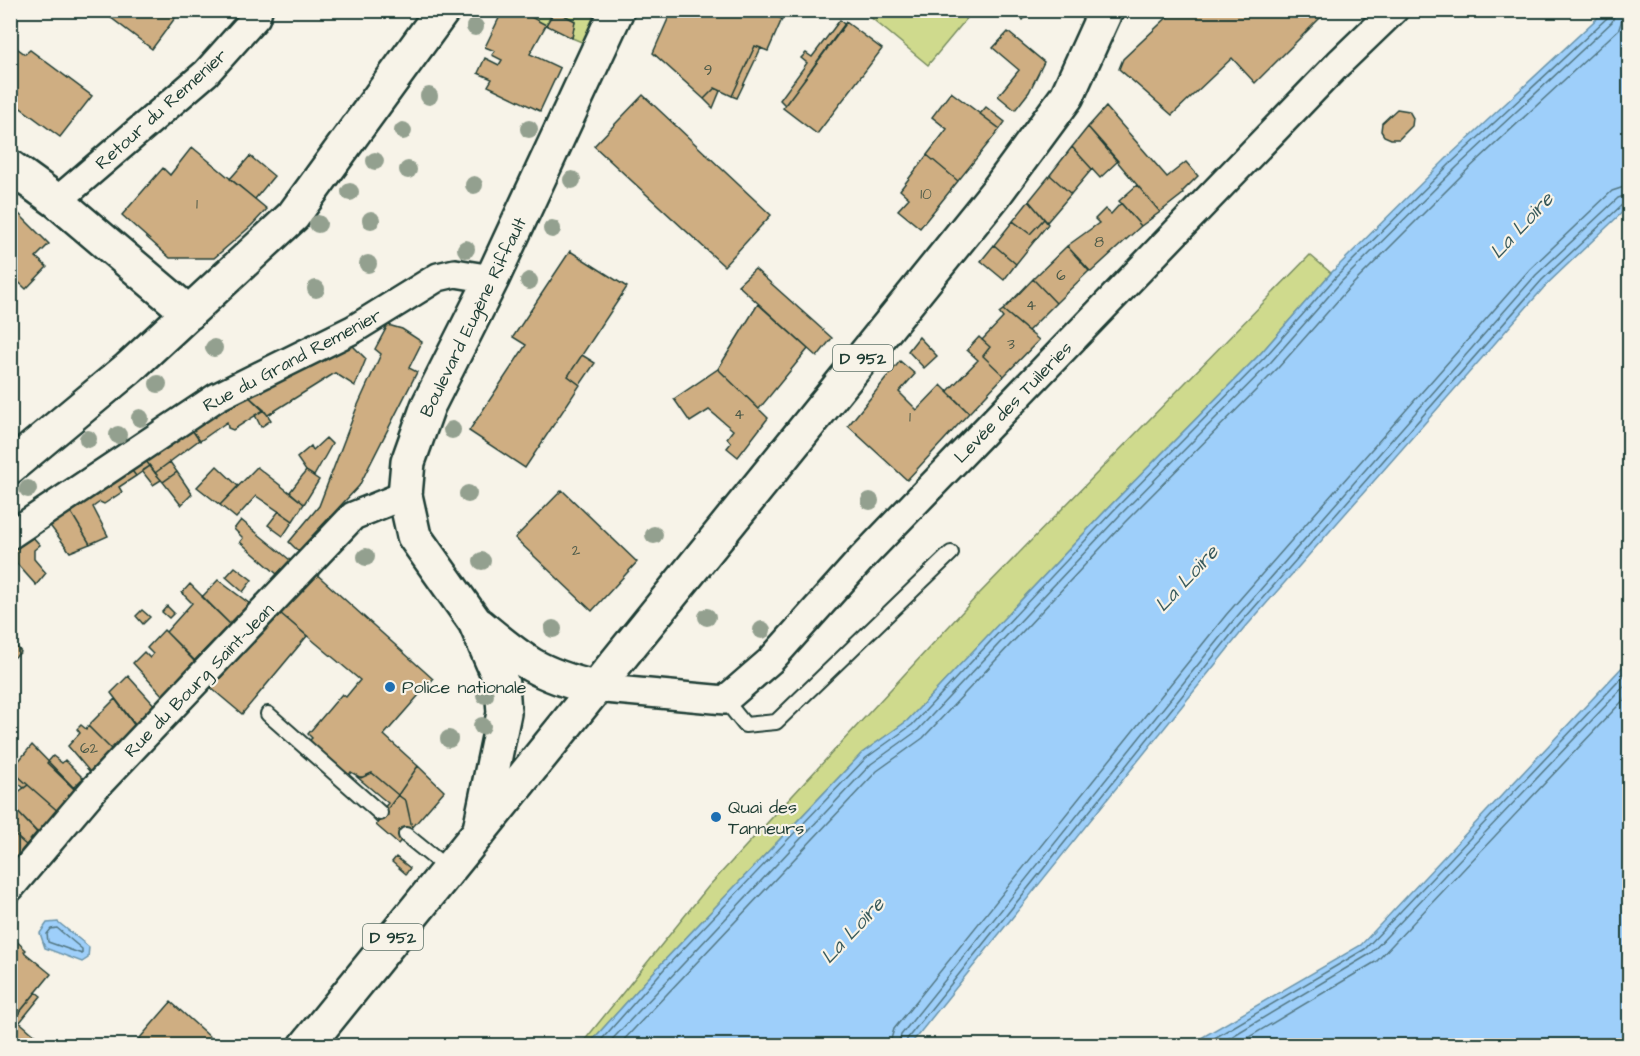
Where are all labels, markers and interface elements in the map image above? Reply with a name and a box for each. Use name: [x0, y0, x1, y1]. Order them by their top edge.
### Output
street label: Retour du Remenier: [90, 43, 233, 175]
house number: 9: [704, 60, 712, 81]
house number: 10: [920, 184, 932, 205]
water label: La Loire: [1484, 185, 1561, 265]
house number: 1: [196, 194, 198, 215]
street label: Boulevard Eugène Riffault: [414, 212, 534, 422]
house number: 8: [1094, 232, 1104, 253]
house number: 6: [1056, 265, 1066, 286]
house number: 4: [1026, 295, 1036, 316]
street label: Rue du Grand Remenier: [198, 303, 386, 418]
house number: 3: [1007, 334, 1015, 355]
street label: Levée des Tuileries: [949, 336, 1078, 469]
road number: D 952: [833, 345, 893, 371]
house number: 4: [734, 404, 744, 425]
house number: 1: [909, 407, 911, 428]
water label: La Loire: [1149, 538, 1226, 618]
house number: 2: [572, 540, 581, 561]
street label: Rue du Bourg Saint-Jean: [119, 598, 281, 764]
place label: Police nationale: [402, 675, 527, 700]
marker: Police nationale: [383, 680, 397, 694]
house number: 62: [80, 738, 98, 759]
place label: Quai des Tanneurs: [728, 795, 804, 841]
marker: Quai des Tanneurs: [709, 810, 723, 824]
water label: La Loire: [815, 890, 892, 970]
road number: D 952: [363, 924, 423, 950]

